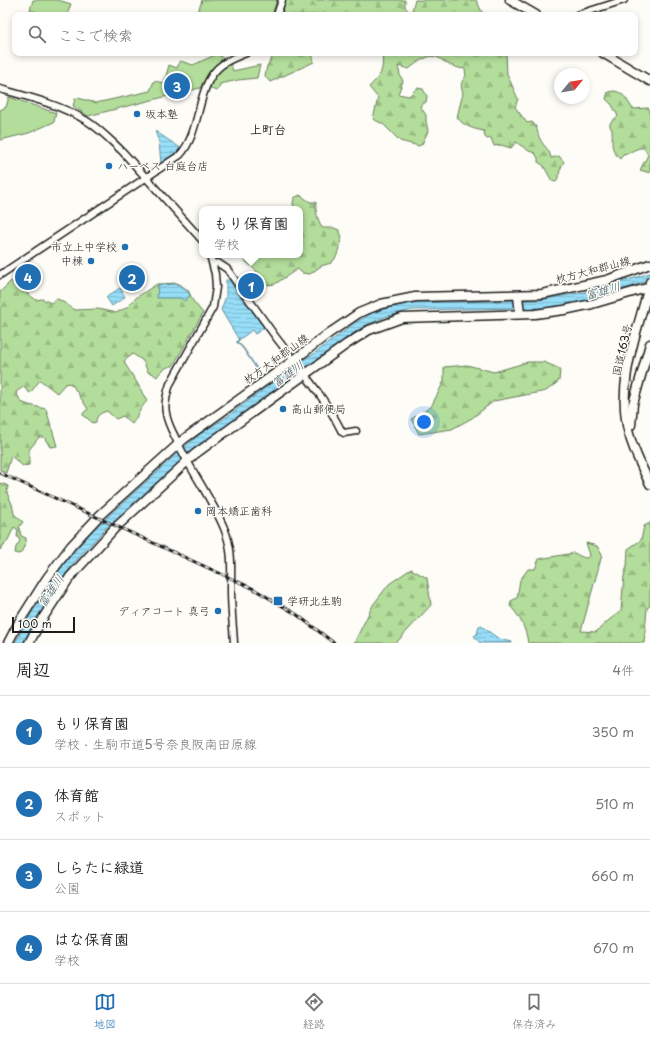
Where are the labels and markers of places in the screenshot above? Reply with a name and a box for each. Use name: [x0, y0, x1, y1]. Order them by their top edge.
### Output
pin: 3: [164, 71, 190, 101]
place label: 坂本塾: [145, 105, 178, 122]
marker: 坂本塾: [132, 109, 142, 119]
place label: ハーベス 白庭台店: [117, 157, 209, 174]
marker: ハーベス 白庭台店: [104, 161, 114, 171]
place label: 市立上中学校: [51, 238, 117, 255]
marker: 市立上中学校: [120, 242, 130, 252]
place label: 中棟: [61, 252, 83, 269]
marker: 中棟: [86, 256, 96, 266]
pin: 4: [15, 262, 41, 292]
pin: 2: [119, 263, 145, 293]
pin: 1: [238, 271, 264, 301]
place label: 高山郵便局: [291, 400, 346, 417]
marker: 高山郵便局: [278, 404, 288, 414]
place label: 岡本矯正歯科: [206, 502, 272, 519]
marker: 岡本矯正歯科: [193, 506, 203, 516]
place label: 学研北生駒: [287, 592, 342, 609]
marker: 学研北生駒: [272, 595, 284, 607]
place label: ディアコート 真弓: [118, 602, 210, 619]
marker: ディアコート 真弓: [213, 606, 223, 616]

